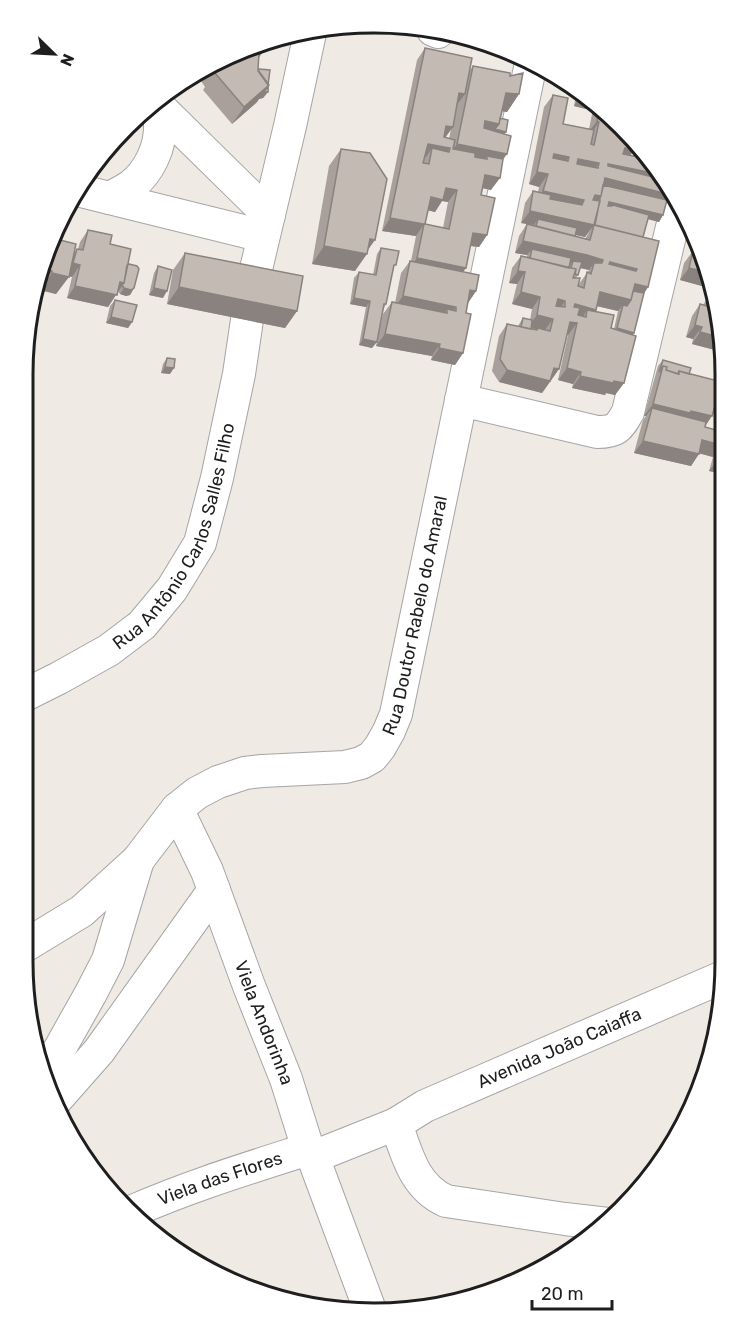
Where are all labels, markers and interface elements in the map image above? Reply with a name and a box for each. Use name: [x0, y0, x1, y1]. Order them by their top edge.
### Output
north arrow: [24, 24, 84, 84]
text: N: [56, 51, 78, 69]
street label: Rua Antônio Carlos Salles Filho: [108, 421, 239, 654]
street label: Rua Doutor Rabelo do Amaral: [377, 494, 452, 738]
street label: Viela Andorinha: [230, 958, 298, 1087]
street label: Avenida João Caiaffa: [474, 1003, 645, 1093]
street label: Viela das Flores: [155, 1147, 285, 1210]
scale bar: [532, 1273, 612, 1311]
text: 20 m: [541, 1283, 583, 1305]

